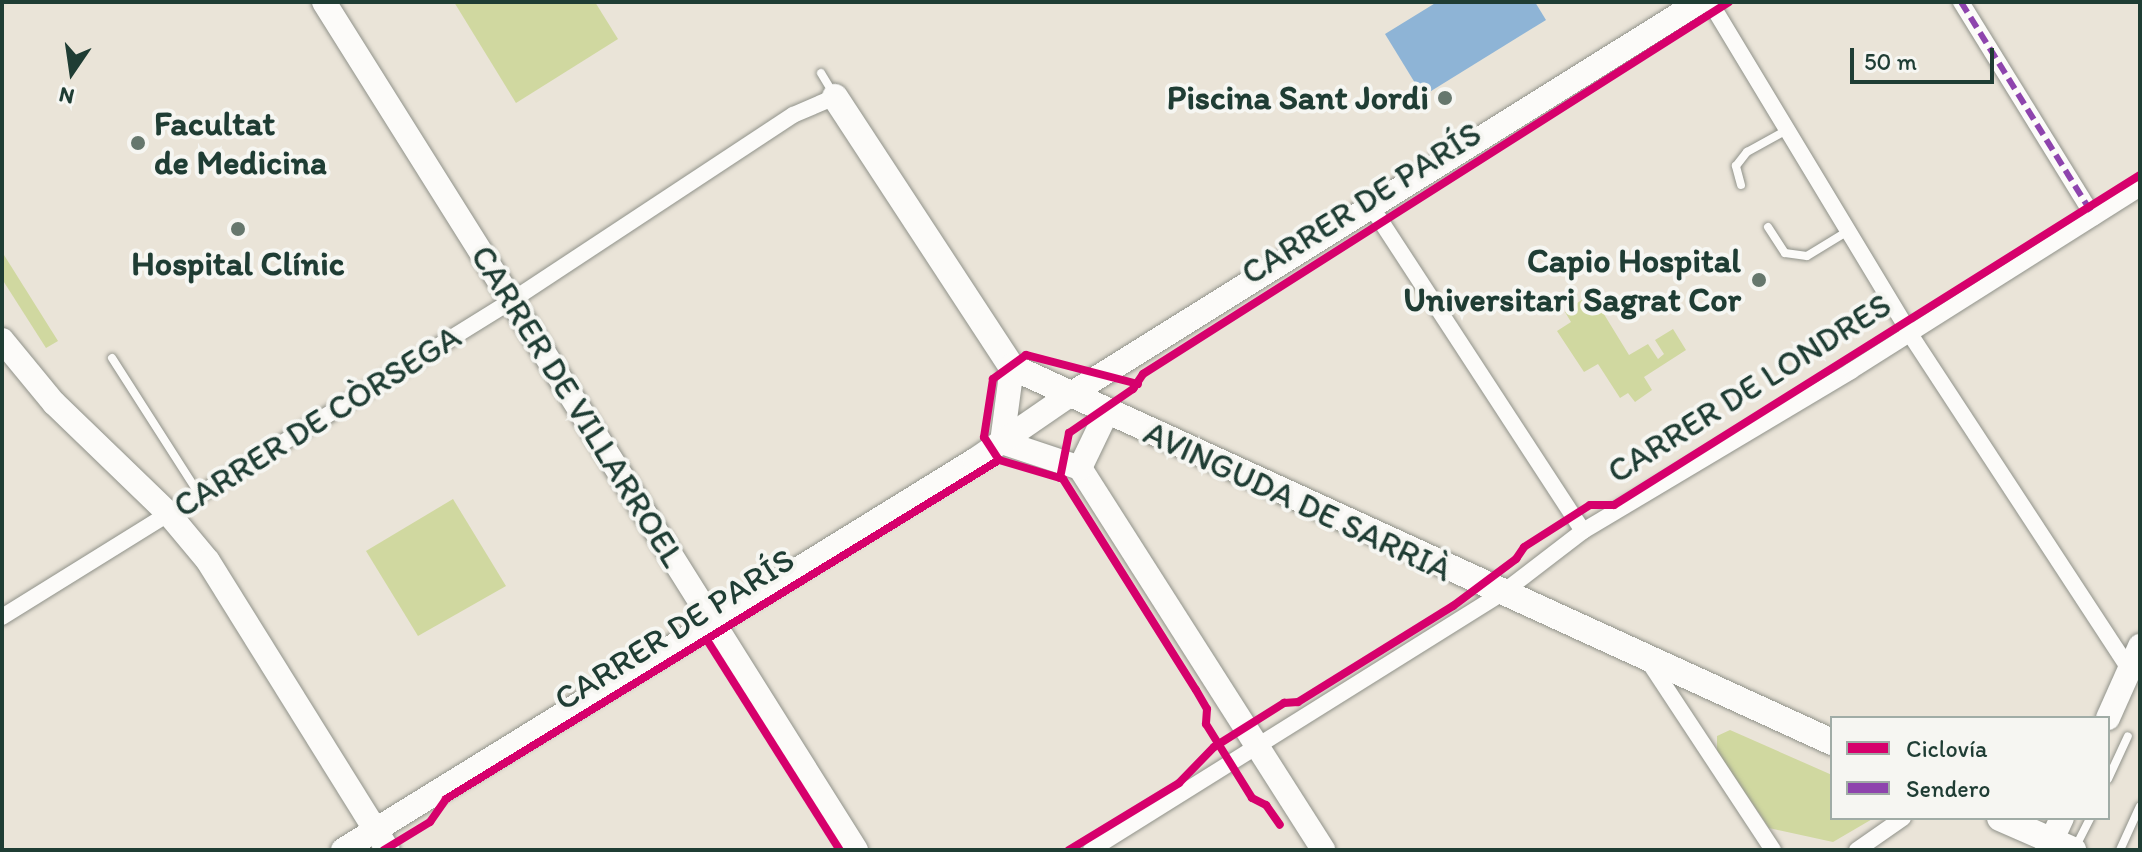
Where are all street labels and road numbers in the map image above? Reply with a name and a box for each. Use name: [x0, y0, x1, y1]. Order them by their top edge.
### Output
street label: CARRER DE PARÍS: [1234, 113, 1488, 293]
street label: CARRER DE VILLARROEL: [462, 237, 694, 575]
street label: CARRER DE LONDRES: [1599, 284, 1899, 492]
street label: CARRER DE CÒRSEGA: [165, 316, 469, 526]
street label: AVINGUDA DE SARRIÀ: [1139, 412, 1457, 590]
street label: CARRER DE PARÍS: [547, 539, 801, 719]

